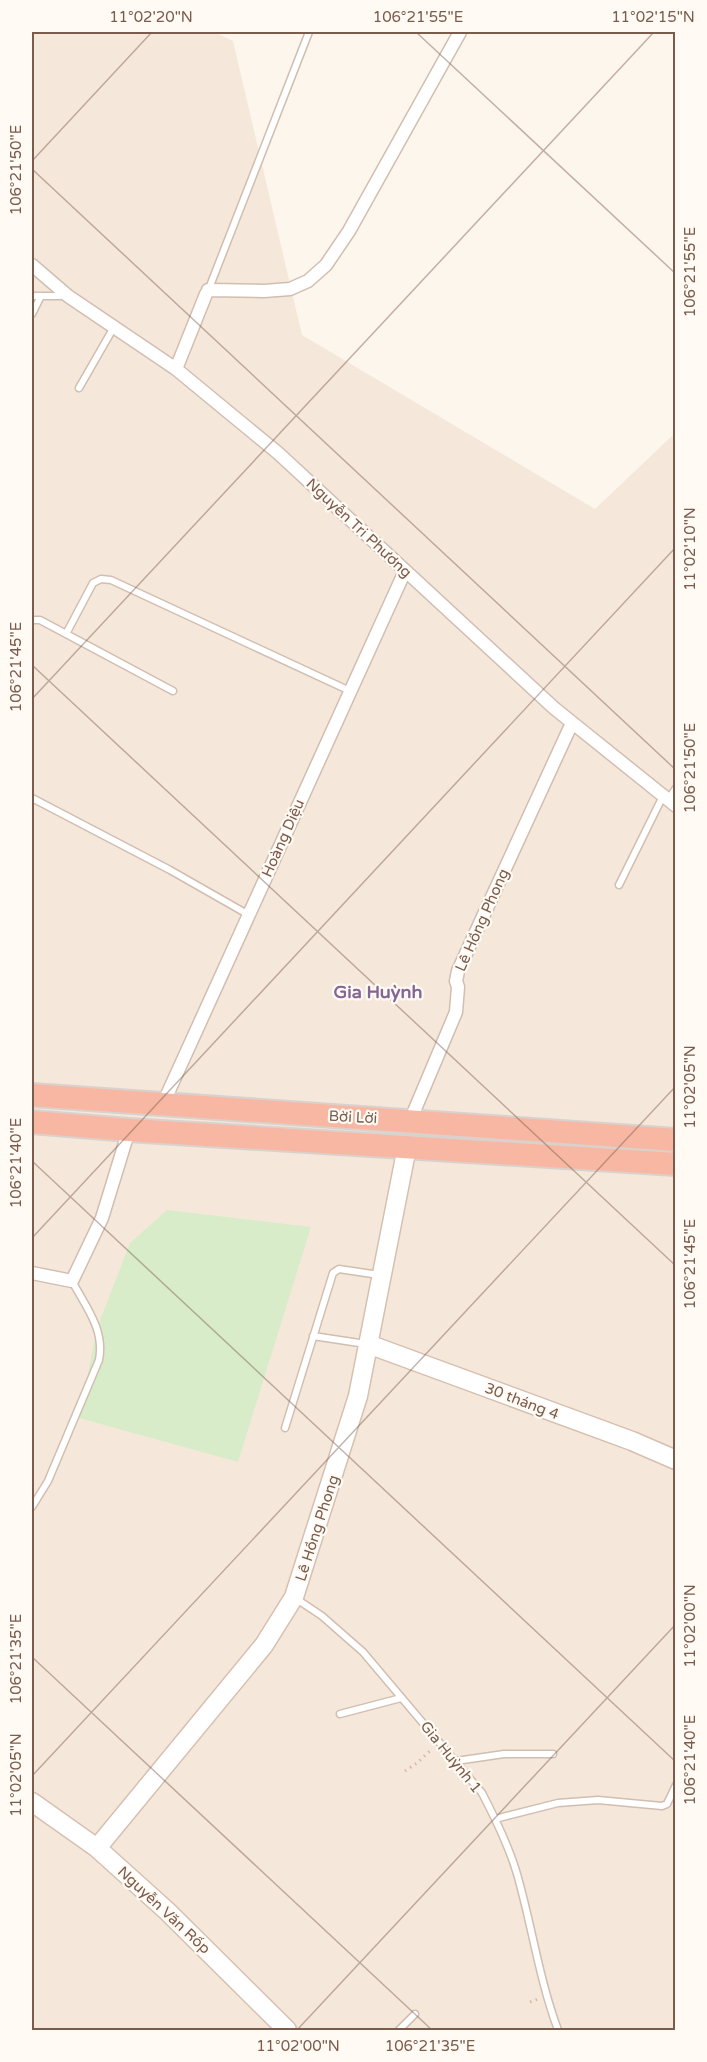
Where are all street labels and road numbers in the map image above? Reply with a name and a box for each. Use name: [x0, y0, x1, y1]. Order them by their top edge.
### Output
street label: Nguyễn Tri Phương: [303, 474, 415, 582]
street label: Hoàng Diệu: [258, 796, 308, 880]
street label: Lê Hồng Phong: [451, 866, 513, 974]
street label: Bời Lời: [328, 1107, 378, 1127]
street label: 30 tháng 4: [482, 1379, 562, 1423]
street label: Lê Hồng Phong: [291, 1473, 343, 1583]
street label: Gia Huỳnh 1: [417, 1717, 485, 1797]
street label: Nguyễn Văn Rốp: [114, 1862, 214, 1958]

